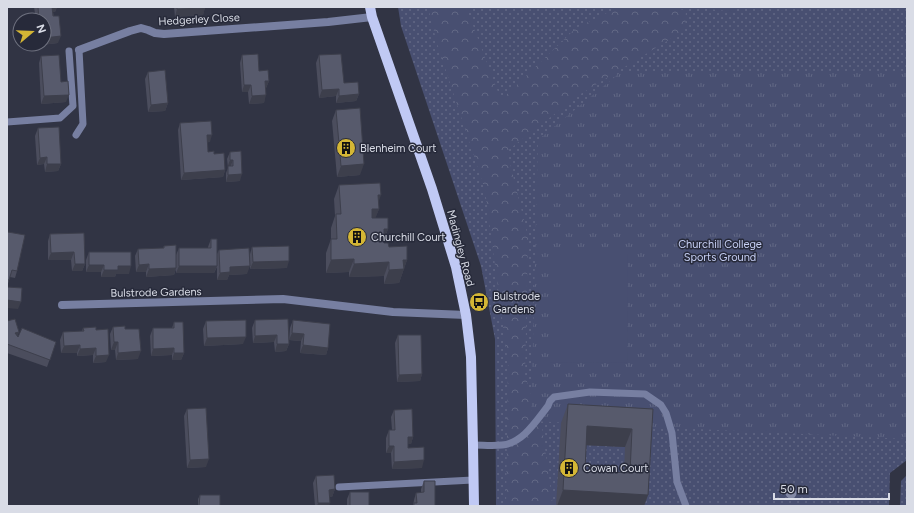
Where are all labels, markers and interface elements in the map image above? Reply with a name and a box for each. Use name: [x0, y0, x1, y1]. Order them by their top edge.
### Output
street label: Hedgerley Close: [158, 11, 240, 28]
north arrow: [12, 12, 52, 52]
text: N: [33, 23, 49, 35]
building icon: Blenheim Court: [335, 137, 357, 159]
place label: Blenheim Court: [360, 142, 436, 155]
street label: Madingley Road: [444, 208, 477, 288]
building icon: Churchill Court: [346, 226, 368, 248]
place label: Churchill Court: [371, 231, 445, 244]
park label: Churchill College Sports Ground: [678, 238, 762, 264]
street label: Bulstrode Gardens: [110, 285, 202, 300]
place label: Bulstrode Gardens: [493, 290, 540, 316]
bus stop icon: Bulstrode Gardens: [468, 291, 490, 313]
building icon: Cowan Court: [558, 457, 580, 479]
place label: Cowan Court: [583, 462, 648, 475]
scale bar: [774, 475, 889, 501]
text: 50 m: [780, 482, 808, 496]

